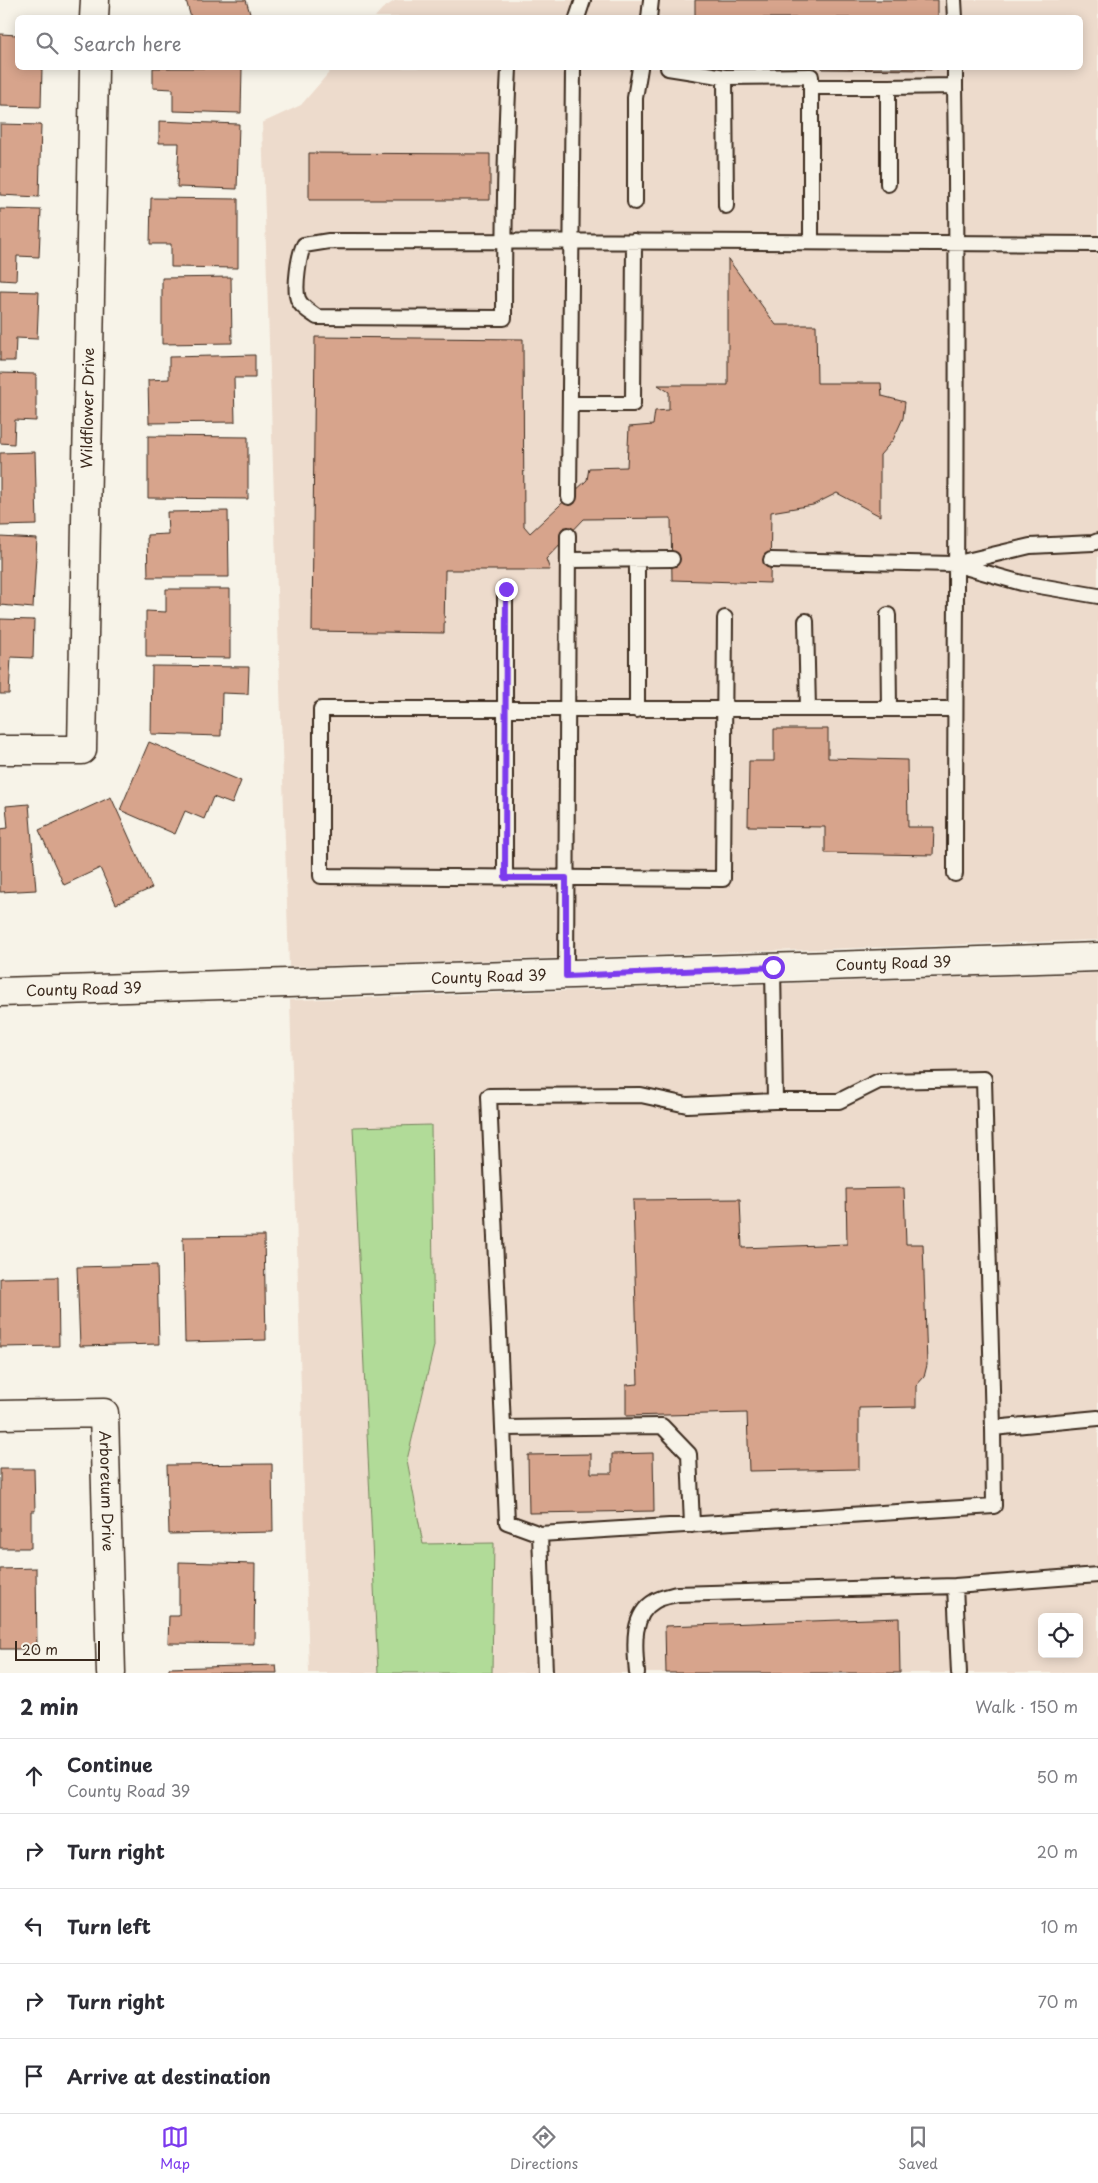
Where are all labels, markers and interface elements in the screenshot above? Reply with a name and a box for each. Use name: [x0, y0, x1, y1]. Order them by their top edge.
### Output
search box: [15, 15, 1083, 70]
icon: search: [33, 29, 61, 57]
text: Search here: [73, 29, 182, 57]
street label: Wildflower Drive: [74, 347, 99, 469]
route end: [495, 578, 518, 601]
street label: County Road 39: [835, 949, 952, 976]
route start: [762, 956, 785, 979]
street label: County Road 39: [430, 962, 547, 989]
street label: County Road 39: [26, 975, 142, 1001]
street label: Arboretum Drive: [94, 1430, 121, 1552]
map controls: [1038, 1613, 1083, 1658]
button: locate: [1038, 1613, 1083, 1658]
scale bar: [15, 1638, 100, 1661]
text: 20 m: [22, 1639, 58, 1660]
text: 2 min: [20, 1690, 79, 1722]
text: Walk · 150 m: [975, 1694, 1078, 1718]
text: Continue: [67, 1750, 153, 1778]
icon: ahead: [20, 1762, 48, 1790]
text: 50 m: [1037, 1764, 1078, 1788]
text: County Road 39: [67, 1778, 191, 1802]
icon: right: [20, 1837, 48, 1865]
text: Turn right: [67, 1837, 165, 1865]
text: 20 m: [1037, 1839, 1078, 1863]
icon: left: [20, 1912, 48, 1940]
text: Turn left: [67, 1912, 151, 1940]
text: 10 m: [1041, 1914, 1078, 1938]
icon: right: [20, 1987, 48, 2015]
text: Turn right: [67, 1987, 165, 2015]
text: 70 m: [1038, 1989, 1078, 2013]
icon: arrive: [20, 2062, 48, 2090]
text: Arrive at destination: [67, 2062, 271, 2090]
tab: Map: [160, 2123, 190, 2174]
tab: Directions: [510, 2123, 578, 2174]
tab: Saved: [898, 2123, 938, 2174]

